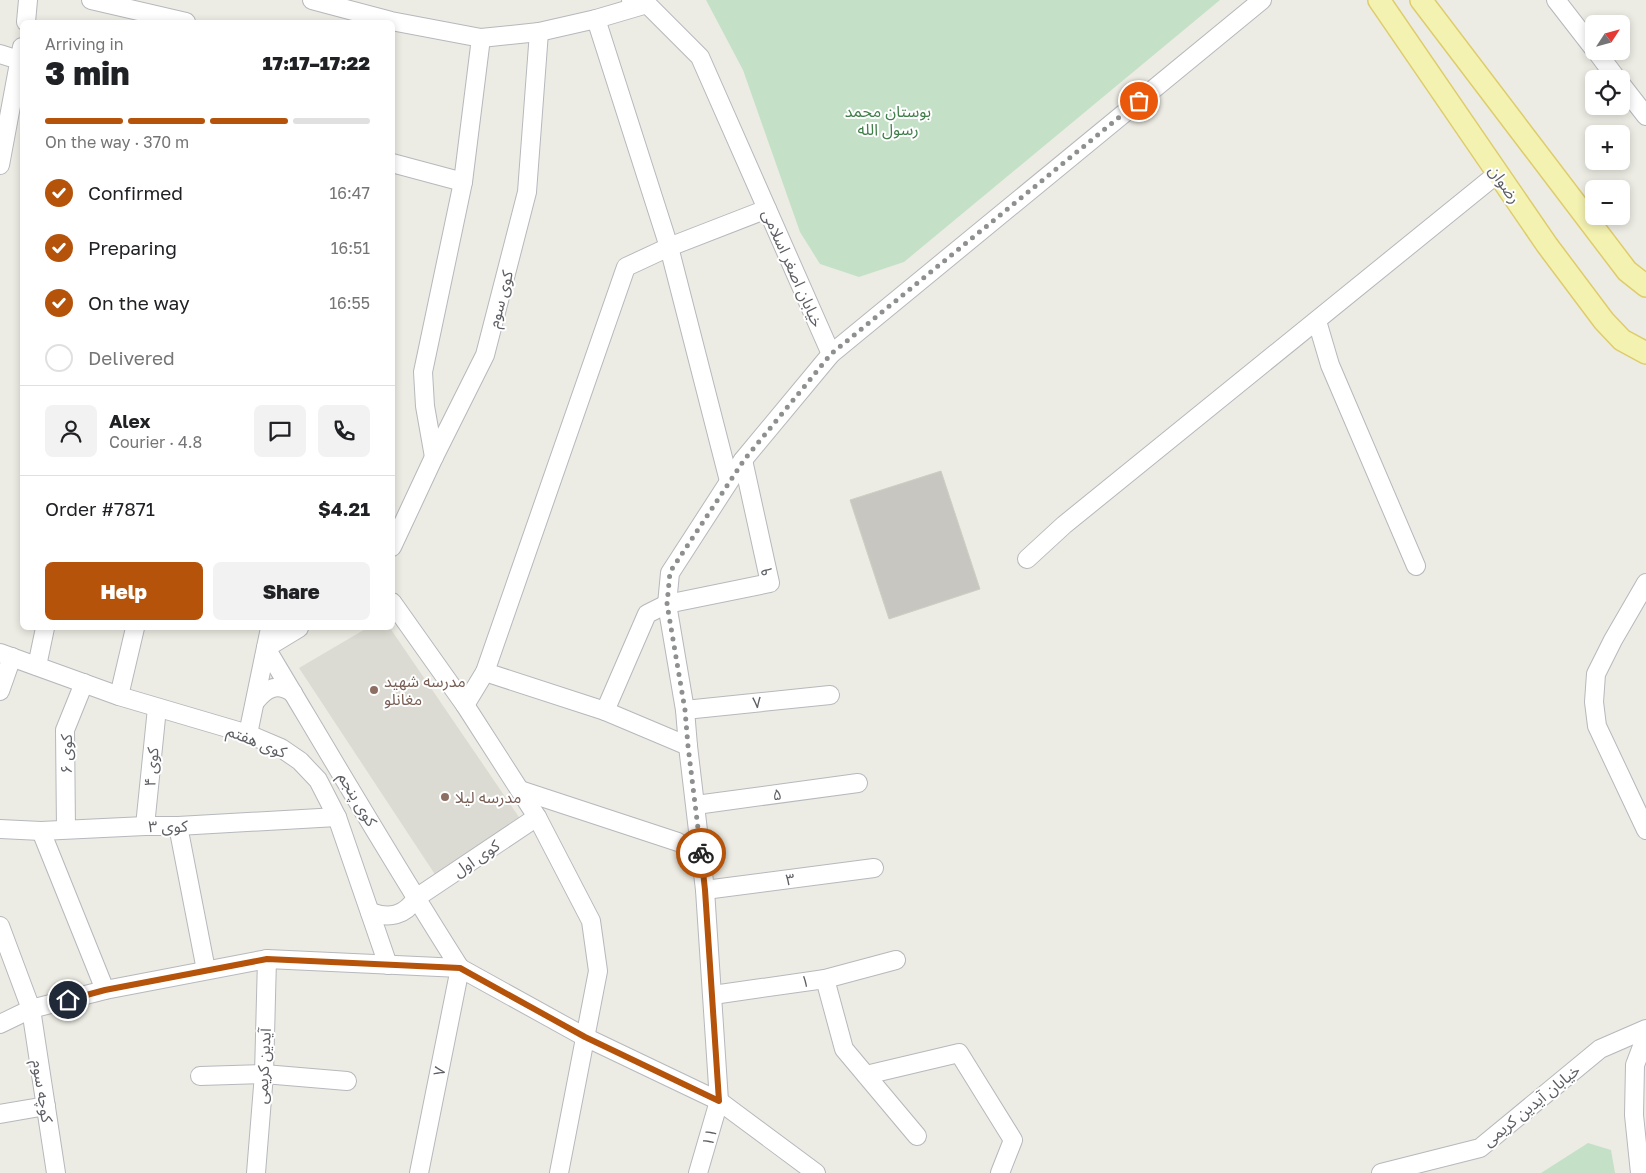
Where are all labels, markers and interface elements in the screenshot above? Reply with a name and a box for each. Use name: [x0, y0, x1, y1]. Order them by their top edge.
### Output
north arrow: [1585, 15, 1630, 60]
map controls: [1585, 15, 1630, 225]
text: Arriving in: [45, 34, 124, 54]
text: 17:17–17:22: [262, 51, 370, 74]
text: 3 min: [45, 54, 130, 92]
button: locate: [1585, 70, 1630, 115]
pin: [1118, 80, 1160, 122]
icon: bag: [1125, 87, 1153, 115]
park label: بوستان محمد رسول الله: [845, 101, 931, 140]
button: +: [1585, 125, 1630, 170]
text: On the way · 370 m: [45, 132, 189, 152]
street label: رضوان: [1485, 161, 1525, 207]
icon: check: [45, 179, 73, 207]
button: −: [1585, 180, 1630, 225]
text: Confirmed: [88, 181, 183, 204]
text: 16:47: [330, 183, 370, 203]
street label: خیابان اصغر اسلامی: [758, 206, 828, 330]
icon: check: [45, 234, 73, 262]
text: Preparing: [88, 236, 177, 259]
text: 16:51: [331, 238, 370, 258]
street label: کوی سوم: [483, 268, 520, 330]
icon: check: [45, 289, 73, 317]
text: On the way: [88, 291, 190, 314]
text: 16:55: [329, 293, 370, 313]
text: Delivered: [88, 346, 175, 369]
button: person: [45, 405, 97, 457]
button: chat: [254, 405, 306, 457]
button: phone: [318, 405, 370, 457]
text: Alex: [109, 409, 150, 432]
text: Courier · 4.8: [109, 432, 202, 452]
text: Order #7871: [45, 497, 155, 520]
text: $4.21: [318, 497, 370, 520]
button: Help: [45, 562, 203, 620]
button: Share: [213, 562, 370, 620]
street label: ۹: [756, 566, 776, 578]
place label: مدرسه شهید مغانلو: [384, 671, 466, 709]
marker: مدرسه شهید مغانلو: [368, 684, 380, 696]
street label: ۷: [751, 692, 763, 712]
street label: کوی هفتم: [223, 720, 290, 765]
street label: کوی ۶: [56, 734, 76, 774]
street label: کوی ۴: [139, 746, 163, 788]
street label: کوی پنجم: [331, 768, 382, 832]
street label: ۵: [771, 784, 783, 804]
place label: مدرسه لیلا: [455, 787, 521, 807]
marker: مدرسه لیلا: [439, 791, 451, 803]
street label: کوی ۳: [148, 816, 188, 836]
courier: [676, 828, 726, 878]
street label: کوی اول: [449, 835, 504, 882]
icon: bike: [687, 839, 715, 867]
street label: ۳: [784, 869, 796, 889]
street label: ۱: [799, 970, 811, 992]
pin: [47, 979, 89, 1021]
icon: home: [54, 986, 82, 1014]
street label: آیدین کریمی: [251, 1026, 275, 1104]
street label: کوچه سوم: [25, 1058, 58, 1125]
street label: خیابان آیدین کریمی: [1478, 1060, 1584, 1150]
street label: ۷: [428, 1065, 450, 1077]
street label: ۱۱: [697, 1125, 721, 1149]

